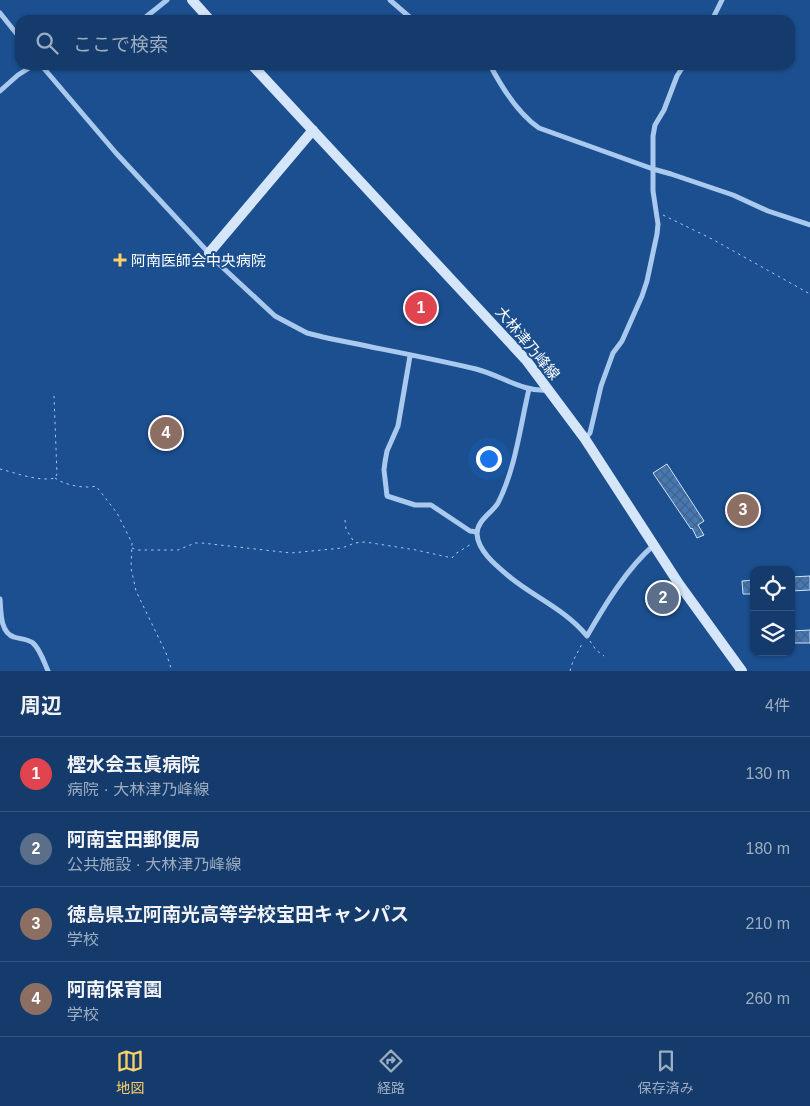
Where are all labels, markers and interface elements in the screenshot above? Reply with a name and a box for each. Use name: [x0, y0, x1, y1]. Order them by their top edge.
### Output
search box: [15, 15, 795, 70]
icon: search: [33, 29, 61, 57]
text: ここで検索: [73, 34, 168, 55]
place label: 阿南医師会中央病院: [131, 252, 266, 269]
marker: 阿南医師会中央病院: [113, 253, 127, 267]
pin: 1: [405, 289, 437, 327]
street label: 大林津乃峰線: [493, 303, 563, 383]
pin: 4: [150, 414, 182, 452]
your location: [476, 446, 502, 472]
pin: 3: [727, 491, 759, 529]
map controls: [750, 566, 795, 656]
button: locate: [750, 566, 795, 611]
pin: 2: [647, 579, 679, 617]
button: layers: [750, 611, 795, 656]
text: 周辺: [20, 694, 62, 717]
text: 4件: [765, 697, 790, 714]
text: 樫水会玉眞病院: [67, 754, 200, 775]
text: 1: [32, 765, 40, 782]
text: 130 m: [746, 765, 790, 782]
text: 病院 · 大林津乃峰線: [67, 781, 209, 798]
text: 阿南宝田郵便局: [67, 829, 200, 850]
text: 2: [32, 840, 40, 857]
text: 180 m: [746, 840, 790, 857]
text: 公共施設 · 大林津乃峰線: [67, 856, 241, 873]
text: 徳島県立阿南光高等学校宝田キャンパス: [67, 904, 409, 925]
text: 3: [32, 915, 40, 932]
text: 210 m: [746, 915, 790, 932]
text: 学校: [67, 931, 99, 948]
text: 阿南保育園: [67, 979, 162, 1000]
text: 4: [32, 990, 40, 1007]
text: 260 m: [746, 990, 790, 1007]
text: 学校: [67, 1006, 99, 1023]
tab: 地図: [116, 1047, 144, 1097]
tab: 経路: [377, 1047, 405, 1097]
tab: 保存済み: [638, 1047, 694, 1097]

